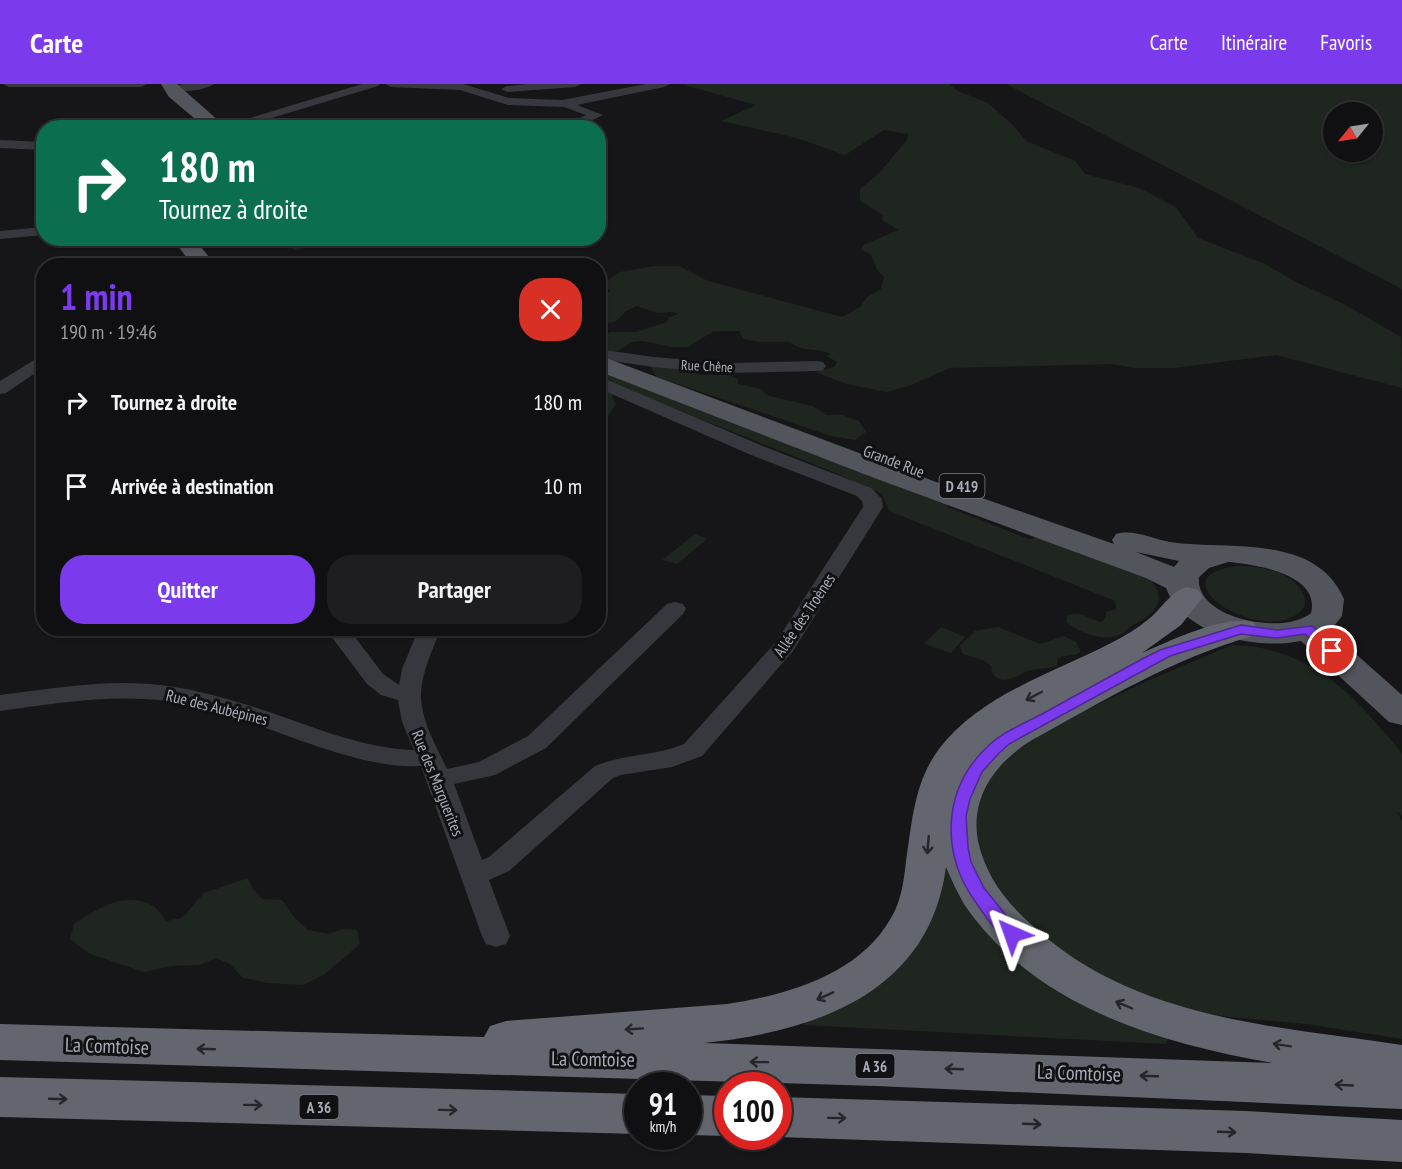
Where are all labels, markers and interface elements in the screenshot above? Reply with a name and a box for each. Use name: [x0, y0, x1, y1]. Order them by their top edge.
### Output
text: Carte: [30, 24, 83, 61]
text: Carte: [1150, 29, 1188, 56]
text: Itinéraire: [1221, 29, 1287, 56]
text: Favoris: [1320, 29, 1372, 56]
north arrow: [1323, 102, 1383, 162]
map controls: [1323, 102, 1383, 162]
text: 180 m: [159, 139, 256, 194]
icon: right: [60, 144, 138, 222]
text: Tournez à droite: [159, 192, 308, 226]
text: 1 min: [60, 273, 133, 320]
button: close: [519, 278, 582, 341]
text: 190 m · 19:46: [60, 319, 157, 345]
street label: Rue Chêne: [681, 356, 734, 376]
icon: right: [60, 386, 93, 419]
text: Tournez à droite: [111, 388, 237, 416]
text: 180 m: [533, 388, 582, 416]
street label: Grande Rue: [861, 440, 927, 482]
icon: arrive: [60, 470, 93, 503]
text: Arrivée à destination: [111, 472, 274, 500]
text: 10 m: [543, 472, 582, 500]
road number: D 419: [940, 474, 984, 498]
button: Quitter: [60, 555, 315, 624]
button: Partager: [327, 555, 582, 624]
street label: Allée des Troènes: [769, 570, 839, 660]
pin: [1306, 625, 1357, 676]
icon: arrive: [1315, 634, 1348, 667]
street label: Rue des Aubépines: [164, 685, 270, 729]
one-way arrow: [1025, 691, 1043, 702]
street label: Rue des Marguerites: [408, 727, 468, 839]
one-way arrow: [922, 834, 933, 854]
position arrow: [980, 902, 1044, 966]
one-way arrow: [817, 991, 835, 1002]
one-way arrow: [1115, 999, 1134, 1010]
one-way arrow: [625, 1024, 645, 1035]
street label: La Comtoise: [65, 1032, 149, 1060]
one-way arrow: [1273, 1039, 1292, 1050]
one-way arrow: [196, 1043, 216, 1055]
street label: La Comtoise: [551, 1045, 635, 1073]
road number: A 36: [856, 1054, 894, 1078]
one-way arrow: [750, 1057, 770, 1068]
street label: La Comtoise: [1037, 1059, 1121, 1087]
one-way arrow: [944, 1063, 964, 1075]
one-way arrow: [1139, 1070, 1159, 1081]
speed limit sign: 100: [714, 1072, 792, 1150]
one-way arrow: [1334, 1080, 1354, 1091]
text: 91: [649, 1084, 677, 1123]
one-way arrow: [48, 1094, 68, 1105]
road number: A 36: [300, 1095, 338, 1119]
one-way arrow: [243, 1099, 263, 1111]
one-way arrow: [438, 1104, 458, 1115]
one-way arrow: [826, 1112, 846, 1124]
text: km/h: [650, 1117, 676, 1136]
one-way arrow: [1021, 1118, 1041, 1130]
one-way arrow: [1216, 1126, 1236, 1137]

